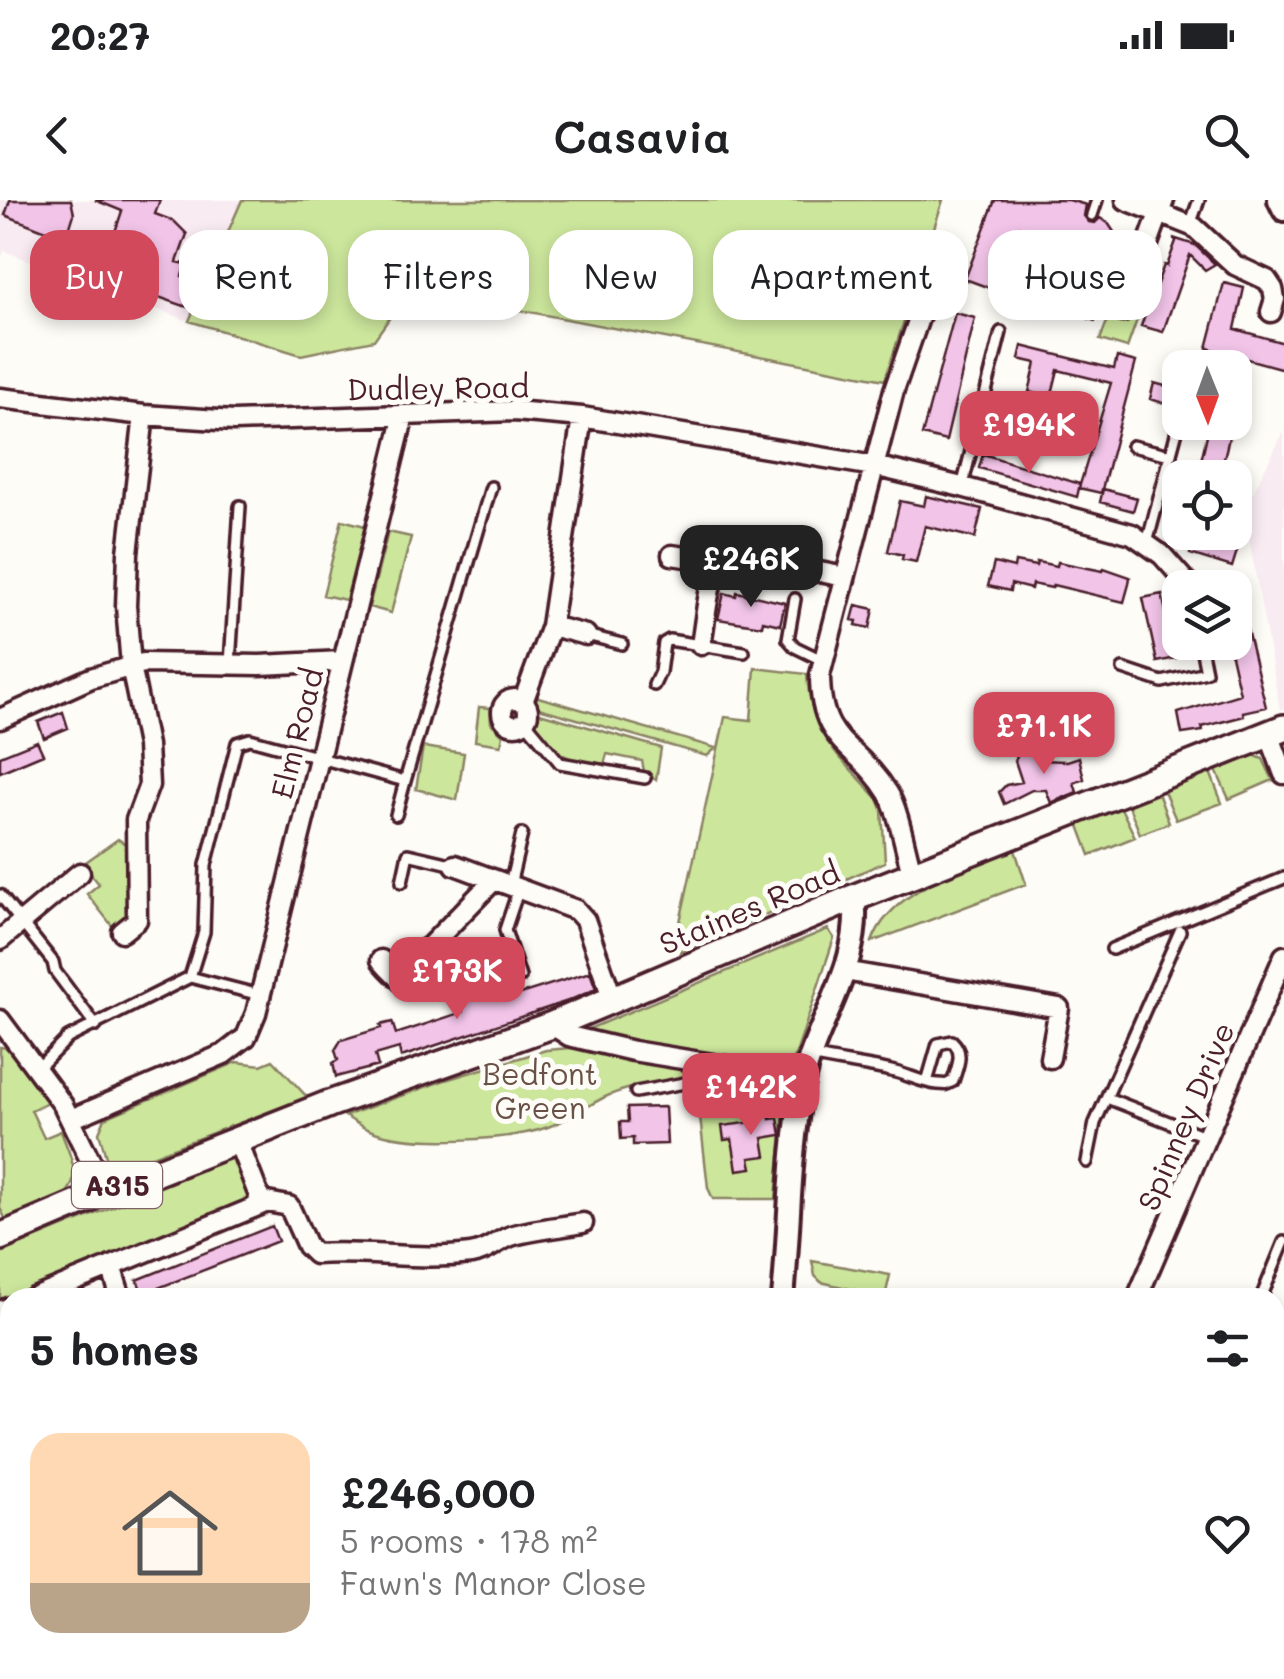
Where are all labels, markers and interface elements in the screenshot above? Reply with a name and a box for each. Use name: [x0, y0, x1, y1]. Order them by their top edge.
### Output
text: 20:27: [50, 10, 150, 60]
text: Casavia: [553, 106, 731, 164]
icon: back: [30, 108, 85, 163]
icon: search: [1199, 108, 1254, 163]
chip: Buy: [30, 230, 159, 320]
chip: Rent: [179, 230, 328, 320]
chip: Filters: [348, 230, 529, 320]
chip: New: [549, 230, 693, 320]
chip: Apartment: [713, 230, 968, 320]
chip: House: [988, 230, 1162, 320]
north arrow: [1162, 350, 1252, 440]
map controls: [1162, 350, 1252, 660]
street label: Dudley Road: [347, 365, 529, 409]
pin: £194K: [959, 391, 1099, 476]
text: £194K: [982, 402, 1076, 444]
button: locate: [1162, 460, 1252, 550]
pin: £246K: [681, 525, 821, 610]
text: £246K: [702, 536, 800, 578]
button: layers: [1162, 570, 1252, 660]
street label: Elm Road: [261, 664, 331, 802]
pin: £71.1K: [963, 692, 1125, 777]
text: £71.1K: [996, 703, 1093, 745]
street label: Staines Road: [653, 851, 845, 963]
pin: £173K: [387, 937, 527, 1022]
text: £173K: [411, 948, 503, 990]
street label: Spinney Drive: [1127, 1016, 1243, 1216]
park label: Bedfont Green: [482, 1053, 598, 1127]
pin: £142K: [681, 1053, 821, 1138]
text: £142K: [704, 1064, 798, 1106]
road number: A315: [72, 1162, 162, 1208]
text: 5 homes: [30, 1321, 199, 1376]
icon: filters: [1200, 1321, 1255, 1376]
text: £246,000: [340, 1464, 536, 1519]
icon: home: [110, 1473, 230, 1593]
icon: heart: [1200, 1506, 1255, 1561]
text: 5 rooms · 178 m²: [340, 1519, 598, 1561]
text: Fawn's Manor Close: [340, 1561, 647, 1603]

